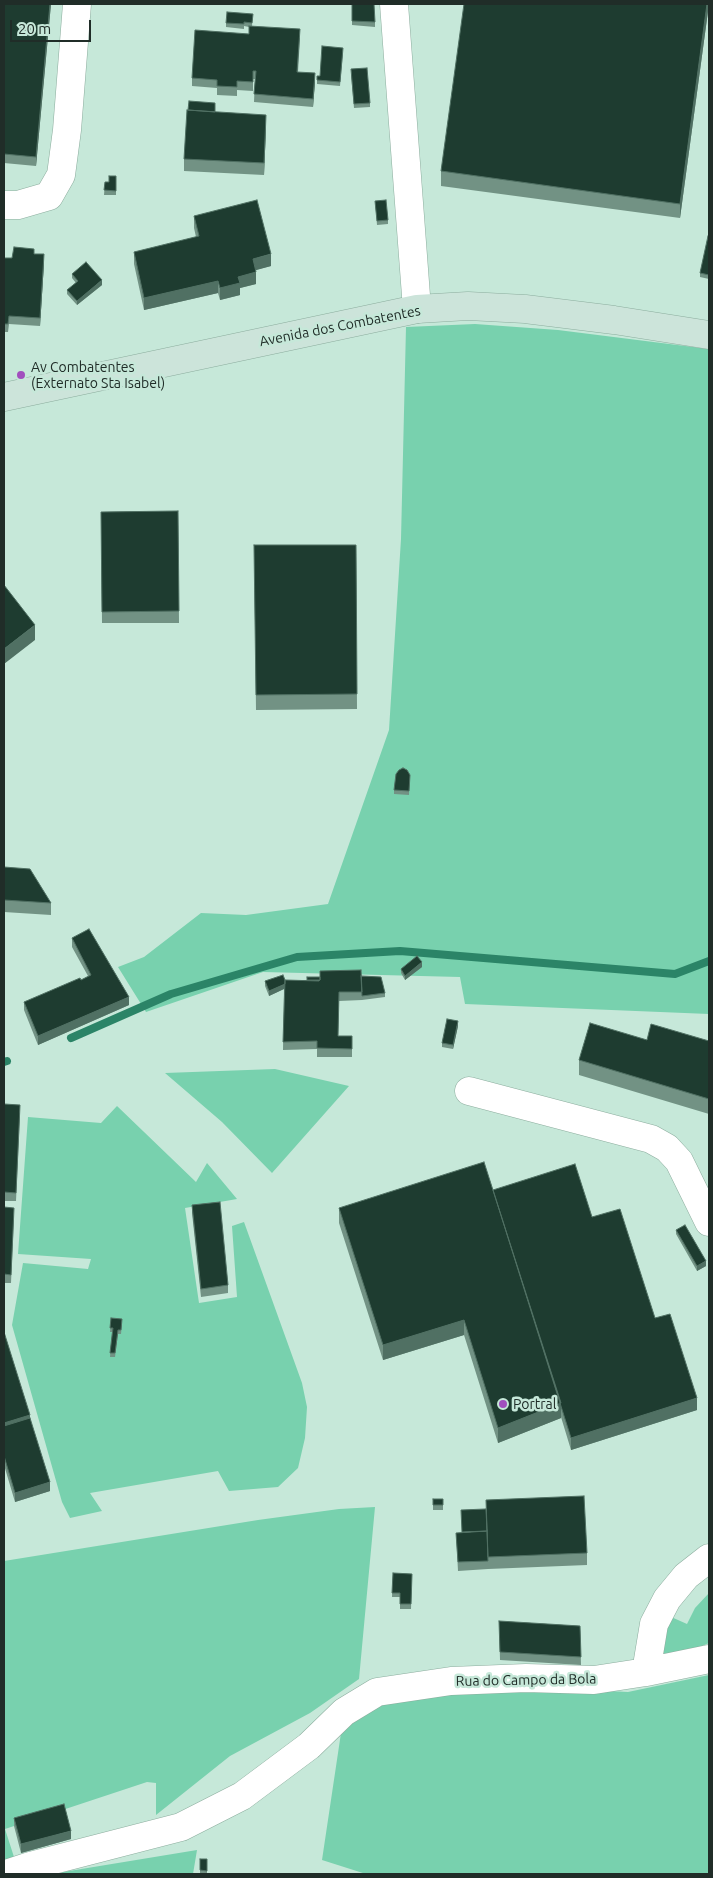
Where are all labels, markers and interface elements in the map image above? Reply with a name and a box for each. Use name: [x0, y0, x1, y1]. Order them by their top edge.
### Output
scale bar: [12, 10, 94, 42]
text: 20 m: [18, 20, 51, 37]
street label: Avenida dos Combatentes: [258, 302, 422, 350]
place label: Av Combatentes (Externato Sta Isabel): [31, 359, 165, 392]
marker: Av Combatentes (Externato Sta Isabel): [15, 369, 27, 381]
place label: Portral: [513, 1396, 556, 1412]
marker: Portral: [497, 1398, 509, 1410]
street label: Rua do Campo da Bola: [456, 1670, 596, 1690]

